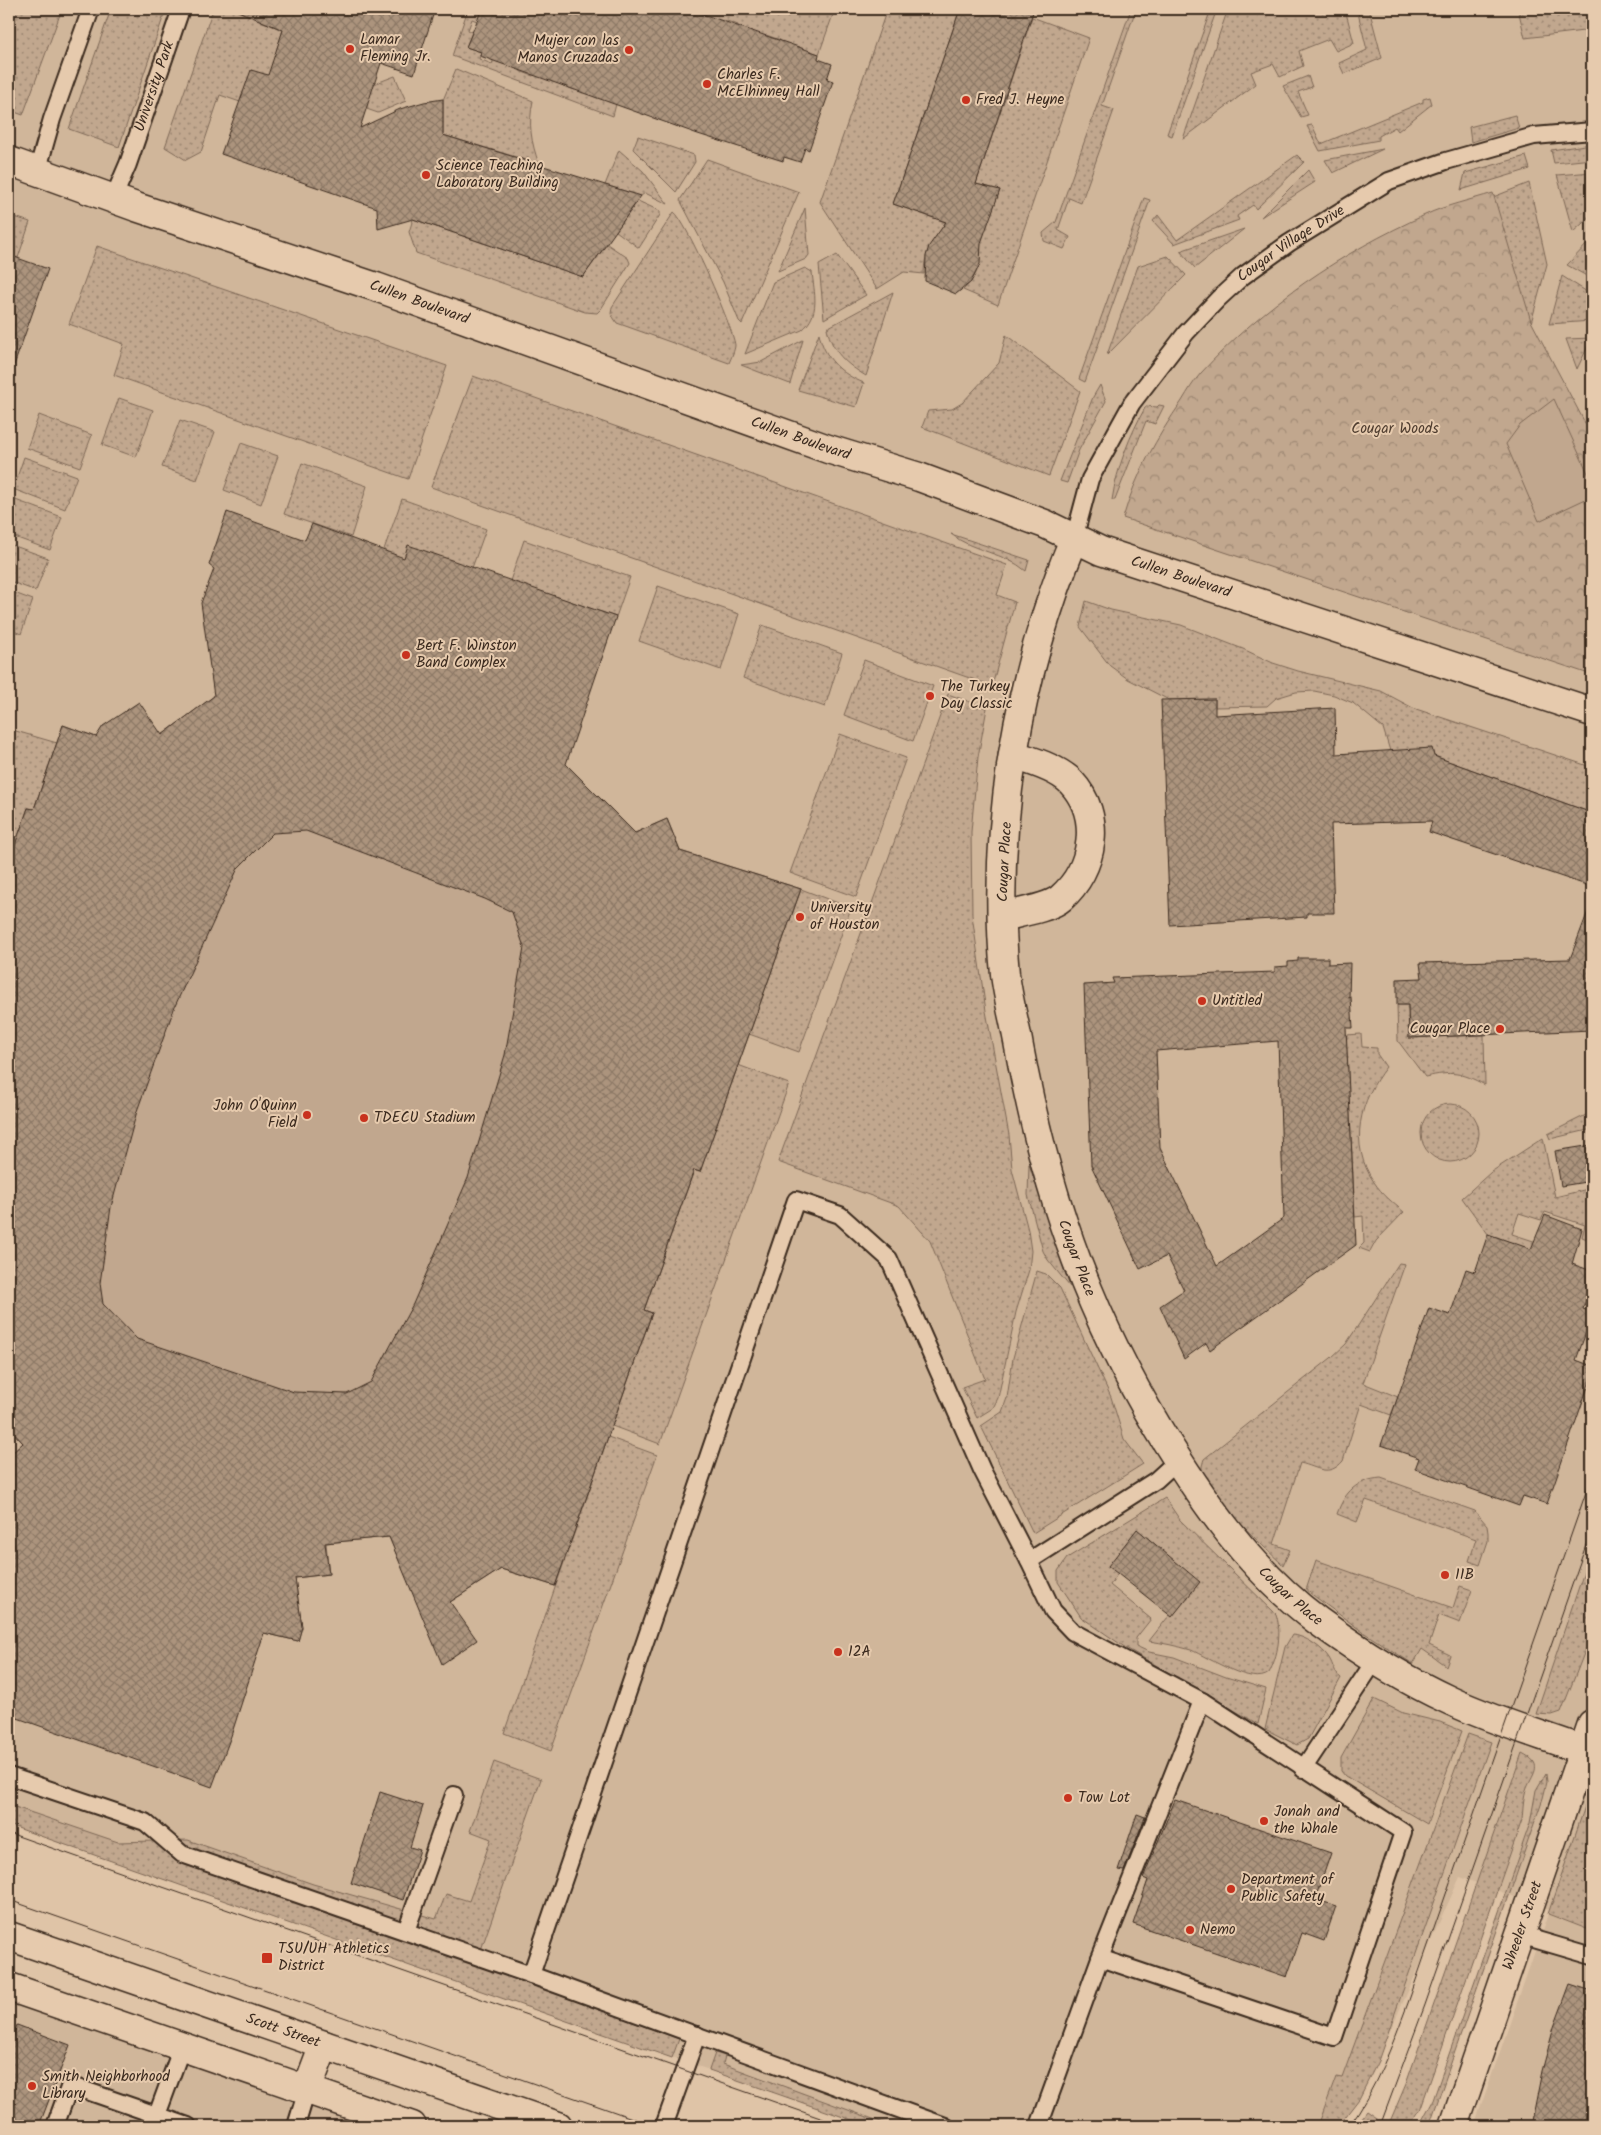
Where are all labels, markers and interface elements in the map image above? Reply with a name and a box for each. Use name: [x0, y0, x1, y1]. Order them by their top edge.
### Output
place label: Lamar Fleming Jr.: [360, 28, 430, 69]
place label: Mujer con las Manos Cruzadas: [517, 29, 620, 70]
street label: University Park: [128, 37, 181, 135]
marker: Lamar Fleming Jr.: [344, 43, 356, 55]
marker: Mujer con las Manos Cruzadas: [623, 44, 635, 56]
place label: Charles F. McElhinney Hall: [717, 63, 820, 104]
marker: Charles F. McElhinney Hall: [701, 78, 713, 90]
place label: Fred J. Heyne: [976, 88, 1064, 112]
marker: Fred J. Heyne: [960, 94, 972, 106]
place label: Science Teaching Laboratory Building: [436, 154, 559, 195]
marker: Science Teaching Laboratory Building: [420, 169, 432, 181]
street label: Cougar Village Drive: [1231, 199, 1350, 288]
street label: Cullen Boulevard: [366, 274, 473, 332]
street label: Cullen Boulevard: [747, 410, 854, 467]
park label: Cougar Woods: [1351, 417, 1439, 441]
street label: Cullen Boulevard: [1127, 550, 1235, 605]
place label: Bert F. Winston Band Complex: [416, 634, 517, 675]
marker: Bert F. Winston Band Complex: [400, 649, 412, 661]
place label: The Turkey Day Classic: [940, 675, 1013, 716]
marker: The Turkey Day Classic: [924, 690, 936, 702]
street label: Cougar Place: [991, 821, 1019, 903]
place label: University of Houston: [810, 896, 880, 937]
marker: University of Houston: [794, 911, 806, 923]
place label: Untitled: [1212, 989, 1263, 1013]
marker: Untitled: [1196, 995, 1208, 1007]
place label: Cougar Place: [1410, 1017, 1490, 1041]
marker: Cougar Place: [1494, 1023, 1506, 1035]
place label: John O'Quinn Field: [213, 1094, 298, 1135]
place label: TDECU Stadium: [374, 1106, 476, 1130]
marker: John O'Quinn Field: [301, 1109, 313, 1121]
marker: TDECU Stadium: [358, 1112, 370, 1124]
street label: Cougar Place: [1051, 1216, 1102, 1300]
street label: Cougar Place: [1252, 1561, 1328, 1633]
place label: 11B: [1455, 1563, 1474, 1587]
marker: 11B: [1439, 1569, 1451, 1581]
place label: 12A: [848, 1640, 871, 1664]
marker: 12A: [832, 1646, 844, 1658]
place label: Tow Lot: [1078, 1786, 1130, 1810]
marker: Tow Lot: [1062, 1792, 1074, 1804]
place label: Jonah and the Whale: [1274, 1800, 1340, 1841]
marker: Jonah and the Whale: [1258, 1815, 1270, 1827]
place label: Department of Public Safety: [1241, 1868, 1335, 1909]
street label: Wheeler Street: [1496, 1878, 1549, 1973]
marker: Department of Public Safety: [1225, 1883, 1237, 1895]
place label: Nemo: [1200, 1918, 1236, 1942]
marker: Nemo: [1184, 1924, 1196, 1936]
place label: TSU/UH Athletics District: [278, 1937, 390, 1978]
marker: TSU/UH Athletics District: [260, 1951, 274, 1965]
street label: Scott Street: [243, 2007, 324, 2055]
place label: Smith Neighborhood Library: [42, 2065, 170, 2106]
marker: Smith Neighborhood Library: [26, 2080, 38, 2092]

